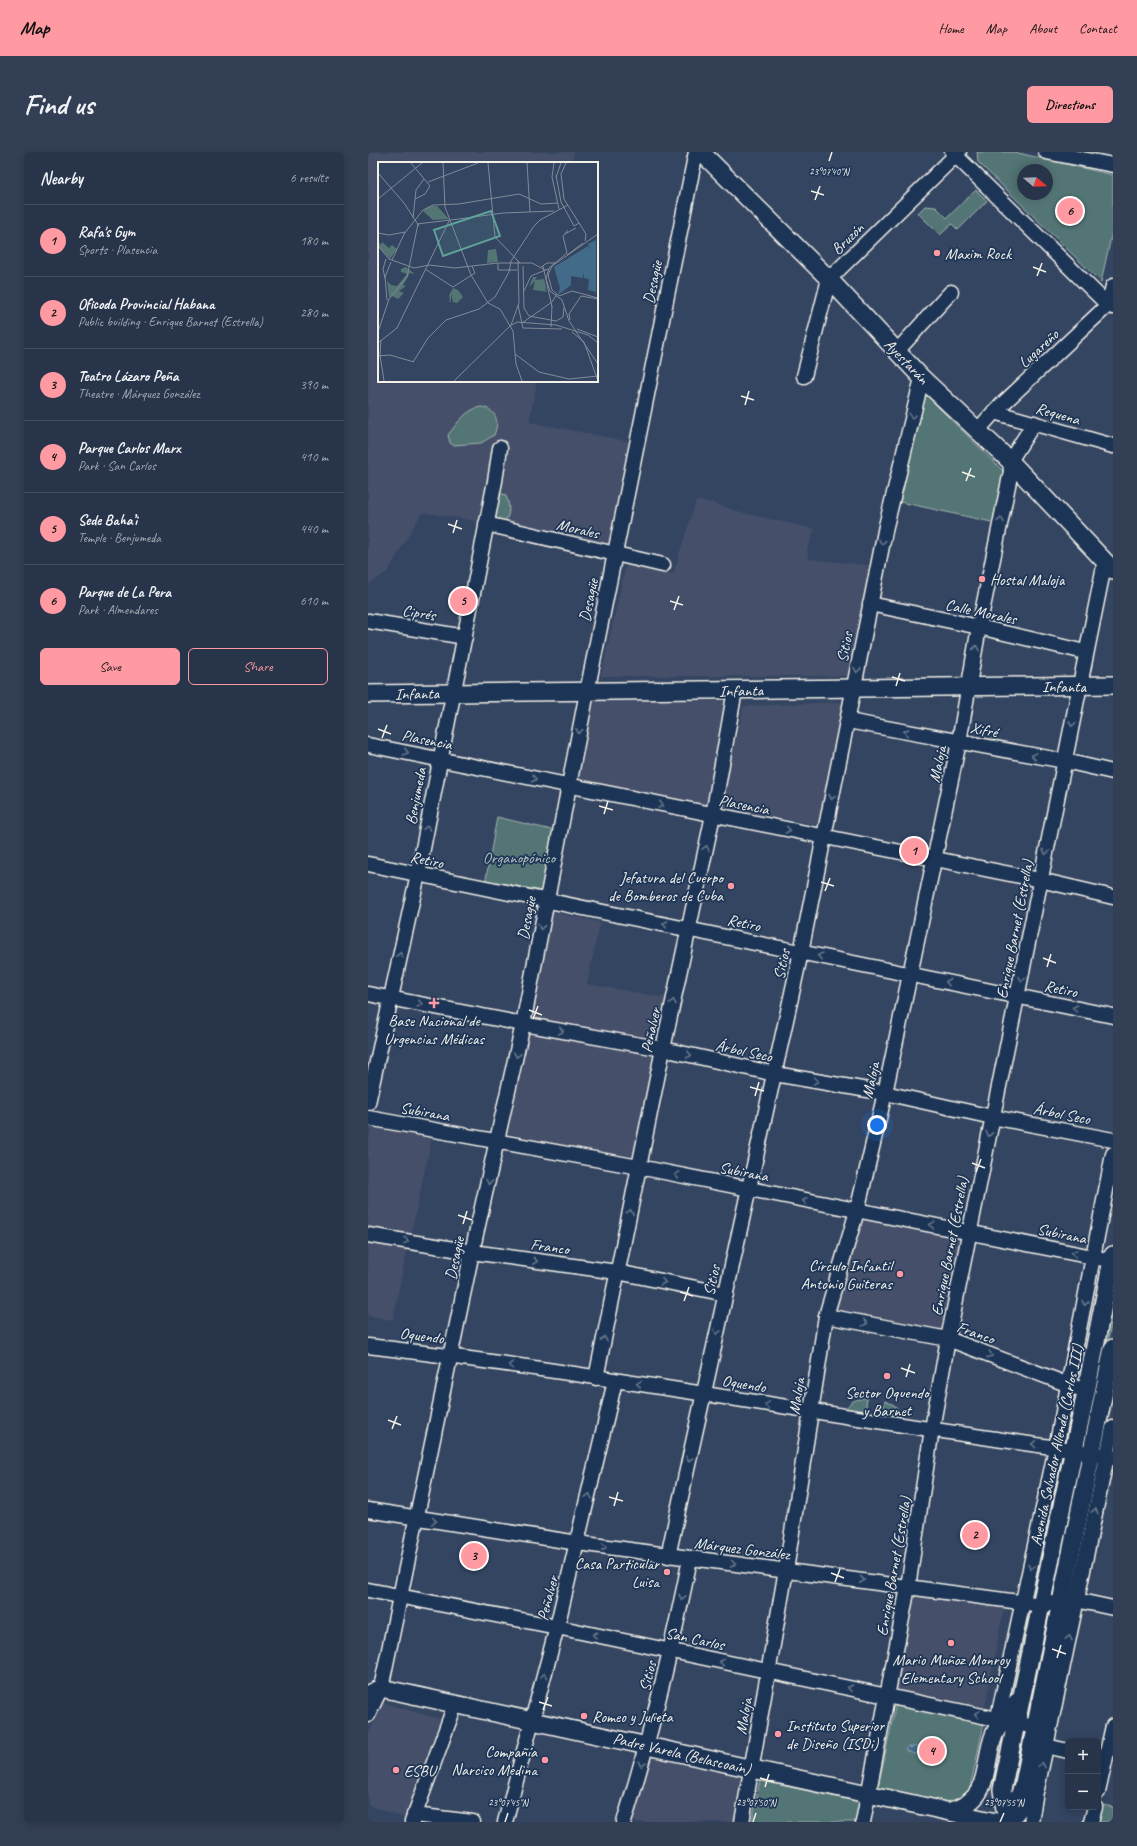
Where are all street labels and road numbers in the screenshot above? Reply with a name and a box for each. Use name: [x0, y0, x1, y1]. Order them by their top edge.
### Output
street label: Bruzón: [827, 218, 869, 259]
street label: Desagüe: [639, 257, 668, 305]
street label: Lugareño: [1014, 324, 1064, 372]
street label: Ayestarán: [880, 335, 933, 389]
street label: Requena: [1033, 398, 1083, 430]
street label: Morales: [555, 514, 602, 544]
street label: Desagüe: [575, 575, 604, 623]
street label: Calle Morales: [943, 595, 1020, 630]
street label: Ciprés: [401, 601, 438, 626]
street label: Sitios: [832, 629, 858, 664]
street label: Infanta: [1042, 677, 1088, 697]
street label: Infanta: [719, 681, 765, 701]
street label: Infanta: [395, 684, 441, 704]
street label: Xifré: [968, 718, 1002, 743]
street label: Plasencia: [400, 725, 455, 755]
street label: Maloja: [924, 743, 952, 784]
street label: Benjumeda: [401, 765, 431, 826]
street label: Plasencia: [717, 790, 772, 820]
street label: Retiro: [408, 847, 446, 874]
street label: Enrique Barnet (Estrella): [992, 857, 1038, 1000]
street label: Desagüe: [513, 893, 541, 941]
street label: Retiro: [725, 910, 763, 937]
street label: Sitios: [769, 946, 795, 981]
street label: Retiro: [1042, 976, 1080, 1003]
street label: Peñalver: [636, 1005, 666, 1055]
street label: Árbol Seco: [714, 1035, 775, 1067]
street label: Maloja: [857, 1059, 885, 1100]
street label: Subirana: [399, 1098, 452, 1126]
street label: Árbol Seco: [1032, 1099, 1093, 1130]
street label: Subirana: [718, 1157, 771, 1187]
street label: Enrique Barnet (Estrella): [927, 1174, 973, 1317]
street label: Subirana: [1035, 1219, 1089, 1249]
street label: Desagüe: [441, 1233, 470, 1281]
street label: Franco: [529, 1234, 573, 1260]
street label: Sitios: [699, 1262, 725, 1297]
street label: Franco: [954, 1317, 999, 1350]
street label: Oquendo: [399, 1323, 446, 1349]
street label: Avenida Salvador Allende (Carlos III): [1026, 1342, 1088, 1548]
street label: Oquendo: [720, 1371, 769, 1398]
street label: Maloja: [784, 1375, 810, 1416]
street label: Enrique Barnet (Estrella): [872, 1494, 916, 1637]
street label: Márquez González: [693, 1533, 793, 1565]
street label: Peñalver: [533, 1573, 563, 1623]
street label: San Carlos: [664, 1623, 727, 1655]
street label: Sitios: [635, 1658, 662, 1693]
street label: Maloja: [731, 1695, 757, 1736]
street label: Padre Varela (Belascoaín): [611, 1728, 753, 1780]

